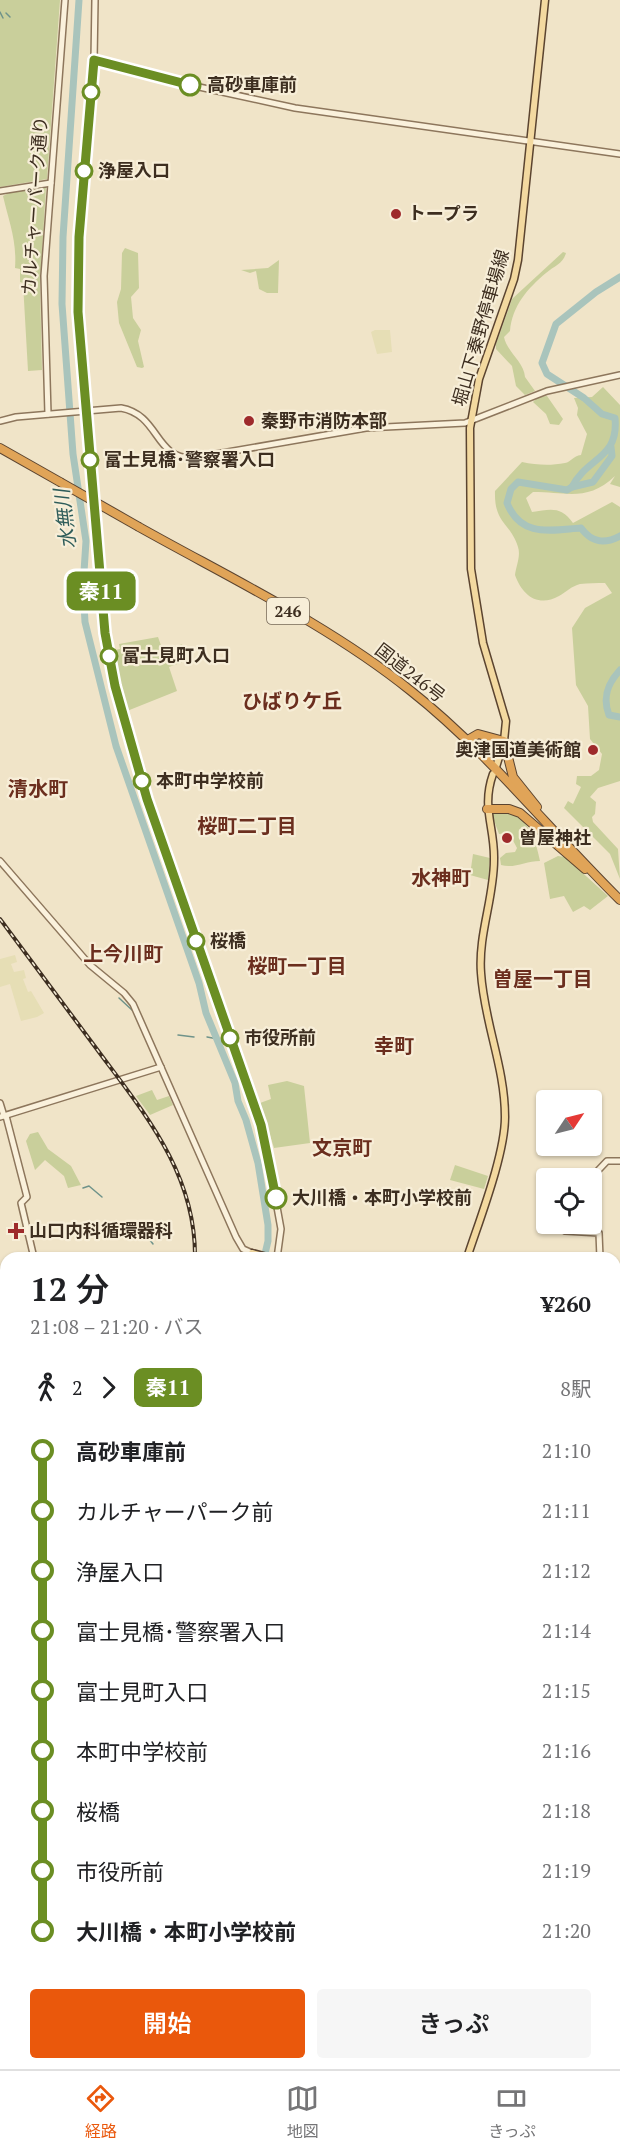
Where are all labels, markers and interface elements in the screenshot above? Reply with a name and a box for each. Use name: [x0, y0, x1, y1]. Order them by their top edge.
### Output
place label: 高砂車庫前: [207, 72, 297, 96]
marker: 高砂車庫前: [179, 74, 201, 96]
unlabelled marker: [82, 83, 100, 101]
street label: カルチャーパーク通り: [16, 115, 52, 296]
place label: 浄屋入口: [98, 158, 170, 182]
marker: 浄屋入口: [75, 162, 93, 180]
place label: トープラ: [408, 201, 479, 225]
marker: トープラ: [389, 207, 403, 221]
street label: 堀山下秦野停車場線: [446, 247, 514, 409]
place label: 秦野市消防本部: [261, 408, 387, 432]
marker: 秦野市消防本部: [242, 414, 256, 428]
place label: 富士見橋･警察署入口: [104, 447, 275, 471]
marker: 富士見橋･警察署入口: [81, 451, 99, 469]
water label: 水無川: [47, 486, 82, 550]
line badge: 秦11: [66, 572, 136, 610]
text: 秦11: [79, 577, 123, 605]
road number: 246: [267, 598, 309, 624]
street label: 国道246号: [371, 637, 451, 707]
place label: 富士見町入口: [122, 643, 230, 667]
marker: 富士見町入口: [100, 647, 118, 665]
district label: ひばりケ丘: [242, 687, 342, 714]
place label: 奥津国道美術館: [455, 737, 581, 761]
marker: 奥津国道美術館: [586, 743, 600, 757]
place label: 本町中学校前: [156, 768, 264, 792]
marker: 本町中学校前: [133, 772, 151, 790]
district label: 清水町: [8, 775, 68, 802]
district label: 桜町二丁目: [197, 812, 297, 839]
place label: 曽屋神社: [519, 825, 591, 849]
marker: 曽屋神社: [500, 831, 514, 845]
district label: 水神町: [411, 864, 471, 891]
place label: 桜橋: [210, 928, 246, 952]
marker: 桜橋: [187, 932, 205, 950]
district label: 上今川町: [83, 940, 163, 967]
district label: 桜町一丁目: [247, 952, 347, 979]
district label: 曽屋一丁目: [493, 965, 593, 992]
place label: 市役所前: [244, 1025, 316, 1049]
marker: 市役所前: [221, 1029, 239, 1047]
district label: 幸町: [374, 1032, 414, 1059]
north arrow: [536, 1090, 602, 1156]
map controls: [536, 1090, 602, 1234]
district label: 文京町: [312, 1134, 372, 1161]
button: locate: [536, 1168, 602, 1234]
place label: 大川橋・本町小学校前: [292, 1185, 472, 1209]
marker: 大川橋・本町小学校前: [265, 1187, 287, 1209]
place label: 山口内科循環器科: [29, 1218, 173, 1242]
marker: 山口内科循環器科: [7, 1222, 25, 1240]
text: 12 分: [30, 1267, 109, 1310]
text: ¥260: [541, 1289, 591, 1318]
text: 21:08 – 21:20 · バス: [30, 1313, 204, 1340]
icon: walk: [30, 1371, 63, 1404]
icon: forward: [92, 1371, 125, 1404]
text: 秦11: [146, 1373, 190, 1401]
text: 2: [72, 1374, 83, 1401]
text: 8駅: [560, 1375, 591, 1402]
text: 高砂車庫前: [76, 1437, 186, 1466]
text: 21:10: [542, 1437, 591, 1464]
text: カルチャーパーク前: [76, 1497, 274, 1526]
text: 21:11: [542, 1497, 591, 1524]
text: 浄屋入口: [76, 1557, 164, 1586]
text: 21:12: [542, 1557, 591, 1584]
text: 富士見橋･警察署入口: [76, 1617, 285, 1646]
text: 21:14: [542, 1617, 591, 1644]
text: 富士見町入口: [76, 1677, 208, 1706]
text: 21:15: [542, 1677, 591, 1704]
text: 本町中学校前: [76, 1737, 208, 1766]
text: 21:16: [542, 1737, 591, 1764]
text: 桜橋: [76, 1797, 120, 1826]
text: 21:18: [542, 1797, 591, 1824]
text: 市役所前: [76, 1857, 164, 1886]
text: 21:19: [542, 1857, 591, 1884]
text: 大川橋・本町小学校前: [76, 1917, 296, 1946]
text: 21:20: [542, 1917, 591, 1944]
button: 開始: [30, 1989, 305, 2058]
button: きっぷ: [317, 1989, 591, 2058]
tab: 経路: [84, 2082, 117, 2142]
tab: 地図: [286, 2082, 319, 2142]
tab: きっぷ: [488, 2082, 536, 2142]

